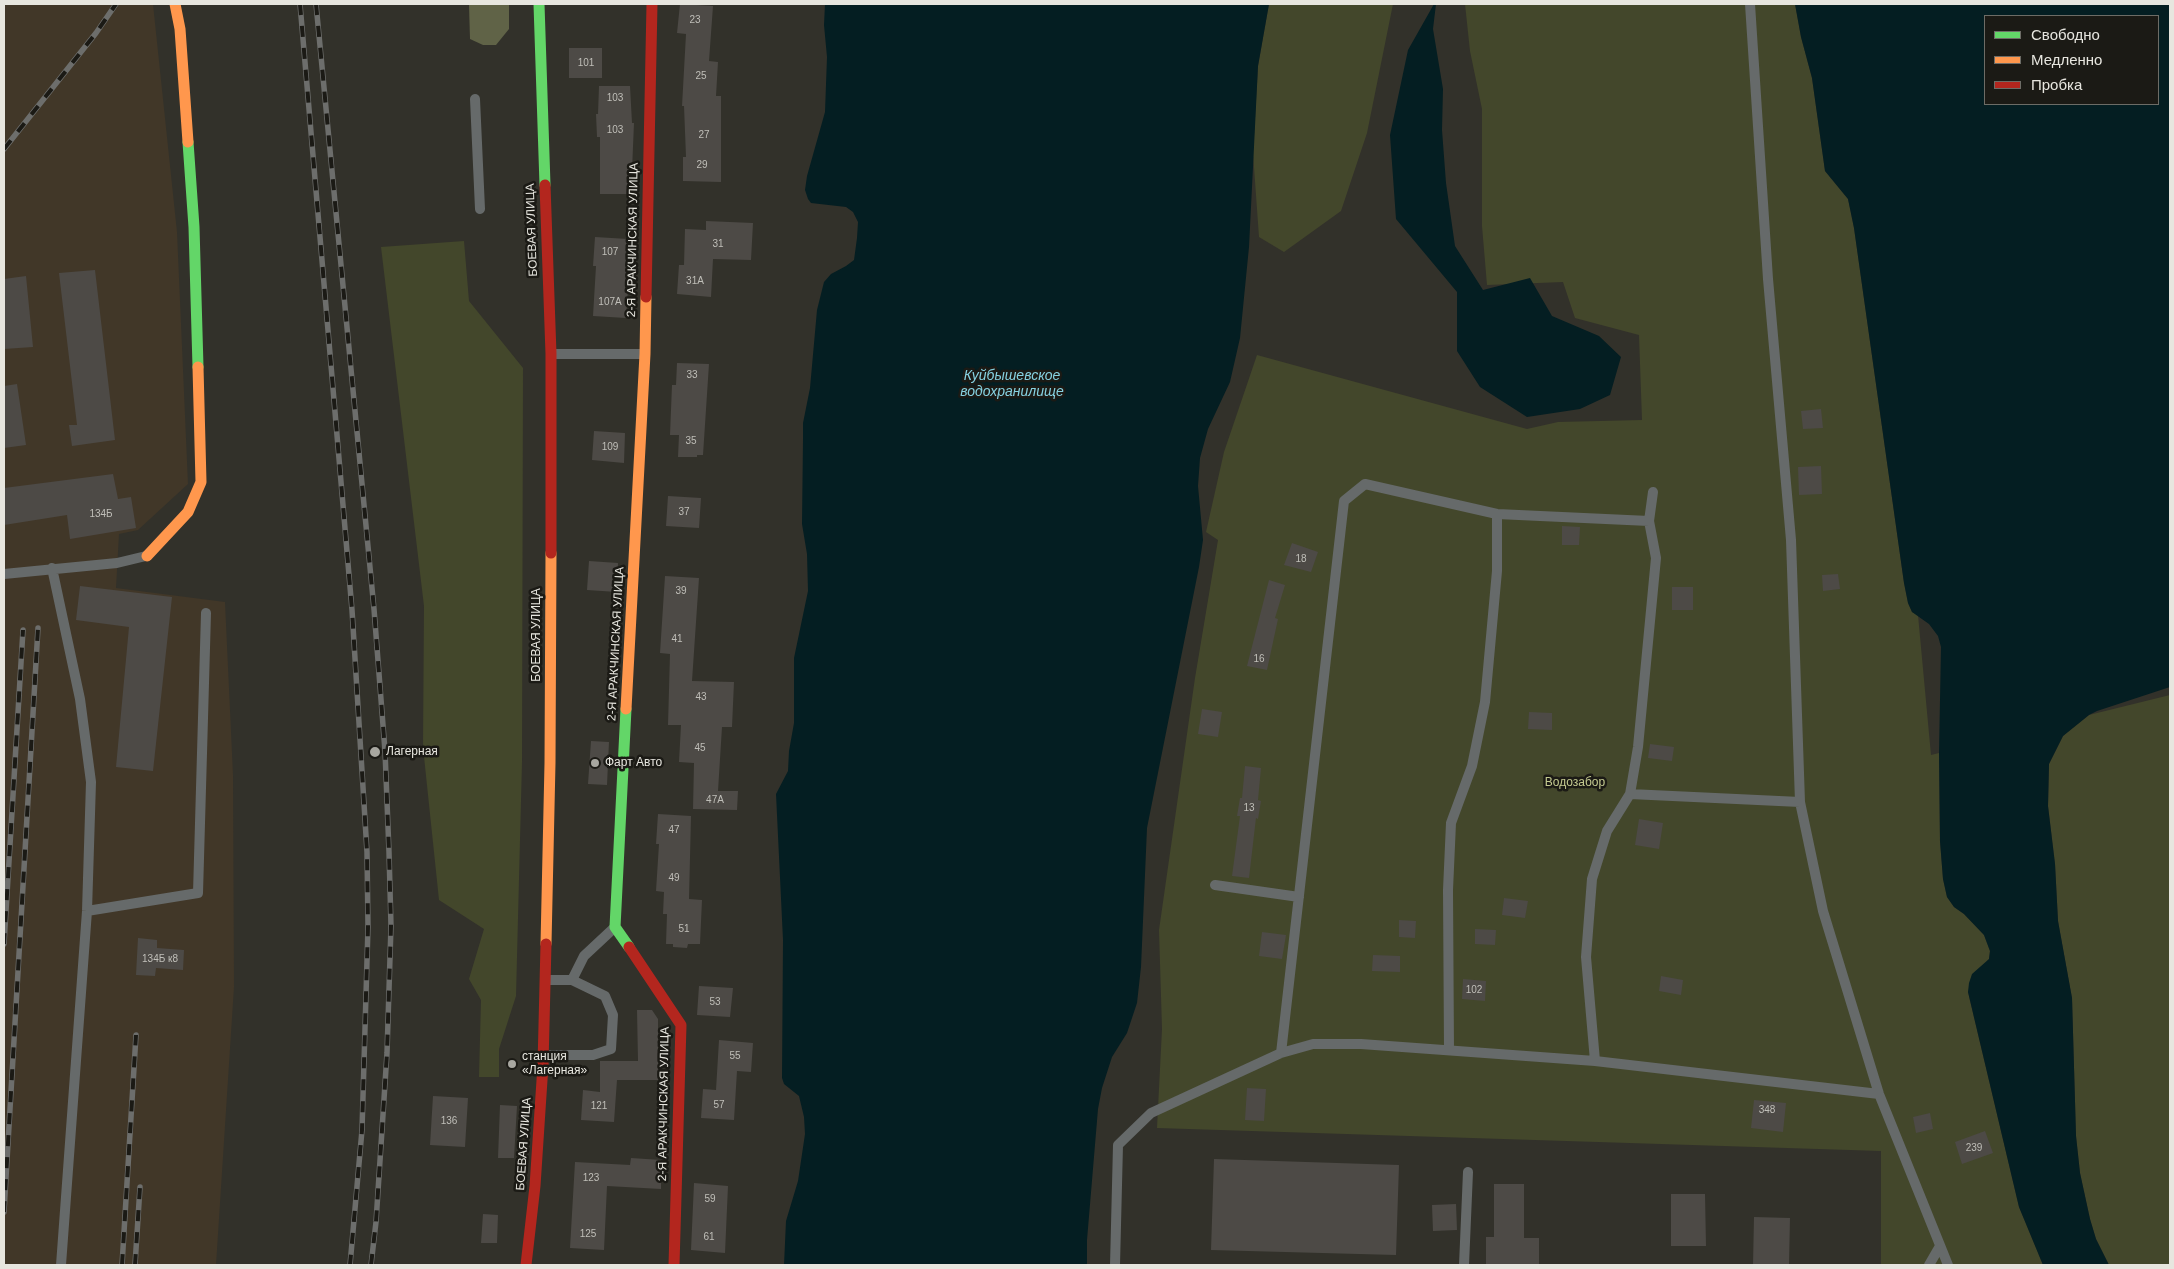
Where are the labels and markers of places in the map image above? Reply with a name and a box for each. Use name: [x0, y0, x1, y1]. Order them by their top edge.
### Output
marker: Лагерная: [368, 745, 382, 759]
place label: Лагерная: [386, 745, 438, 759]
place label: Фарт Авто: [605, 756, 662, 770]
marker: Фарт Авто: [589, 757, 601, 769]
place label: станция «Лагерная»: [522, 1050, 587, 1078]
marker: станция «Лагерная»: [506, 1058, 518, 1070]

